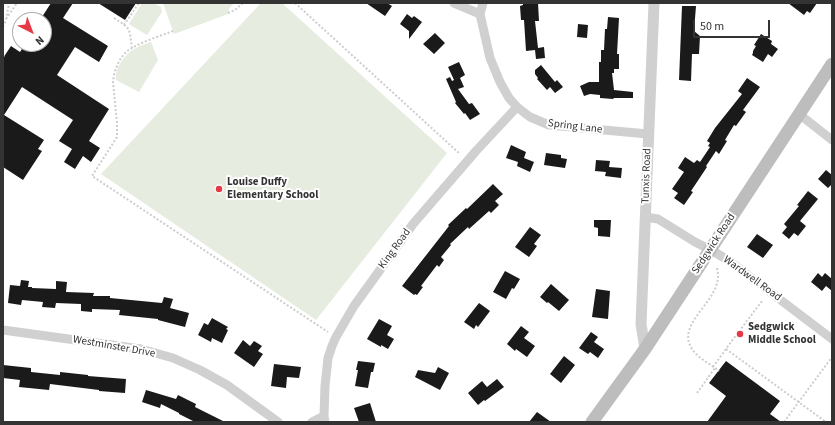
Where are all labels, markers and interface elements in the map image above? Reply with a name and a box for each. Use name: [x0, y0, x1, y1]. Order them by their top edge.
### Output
north arrow: [12, 12, 52, 52]
scale bar: [695, 12, 772, 38]
text: 50 m: [700, 18, 724, 35]
text: N: [32, 33, 47, 49]
street label: Spring Lane: [547, 117, 603, 137]
street label: Tunxis Road: [639, 148, 655, 204]
place label: Louise Duffy Elementary School: [227, 176, 318, 202]
marker: Louise Duffy Elementary School: [214, 184, 224, 194]
street label: Sedgwick Road: [689, 211, 739, 277]
street label: King Road: [376, 226, 414, 272]
street label: Wardwell Road: [720, 254, 784, 304]
place label: Sedgwick Middle School: [748, 321, 816, 347]
marker: Sedgwick Middle School: [735, 329, 745, 339]
street label: Westminster Drive: [72, 333, 156, 361]

